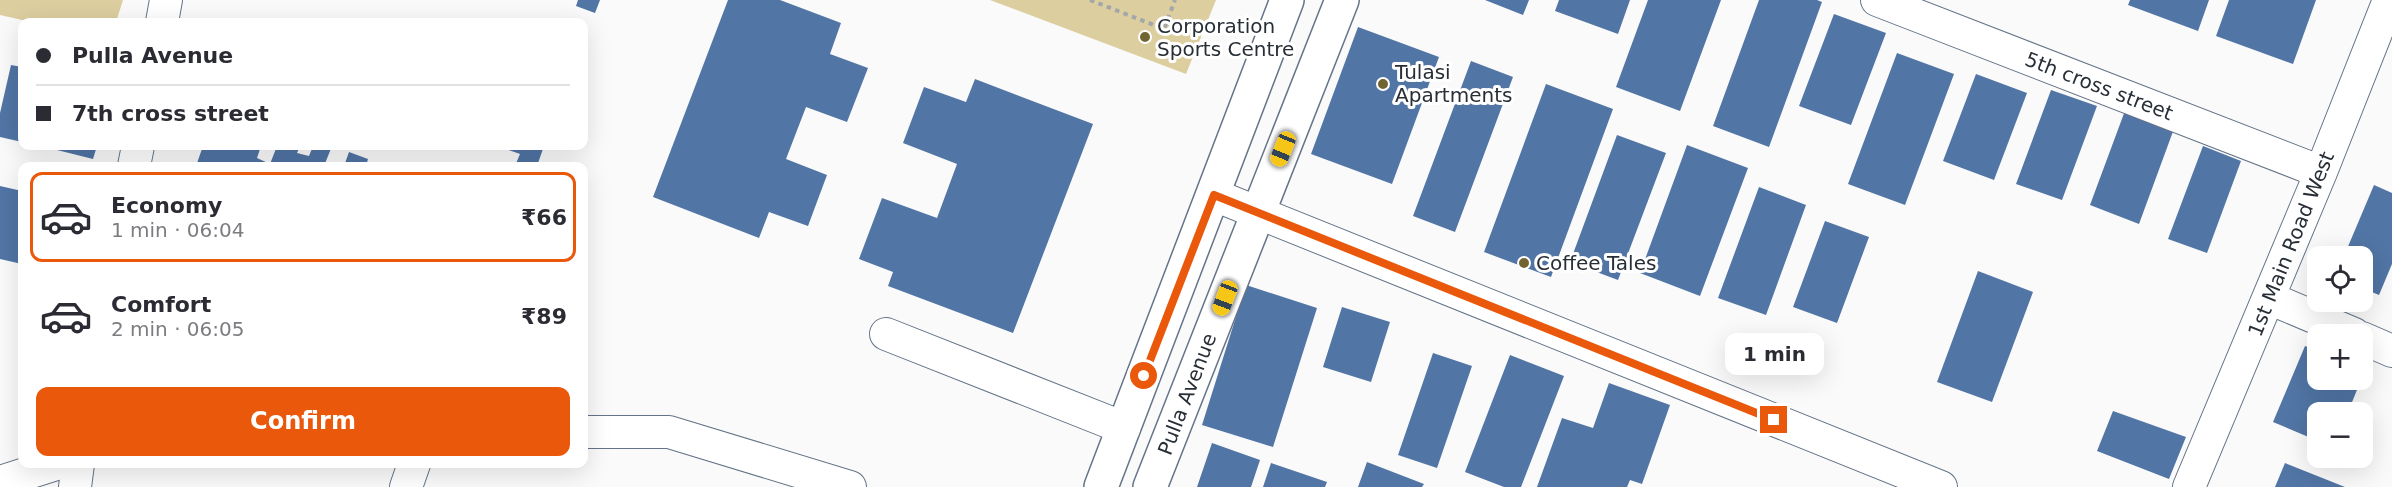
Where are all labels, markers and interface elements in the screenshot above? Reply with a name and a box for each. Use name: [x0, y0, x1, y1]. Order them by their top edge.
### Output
place label: Corporation Sports Centre: [1157, 14, 1294, 61]
marker: Corporation Sports Centre: [1138, 30, 1152, 44]
text: Pulla Avenue: [72, 43, 233, 68]
street label: 5th cross street: [2022, 47, 2176, 125]
place label: Tulasi Apartments: [1394, 60, 1512, 107]
marker: Tulasi Apartments: [1376, 77, 1390, 91]
text: 7th cross street: [72, 101, 269, 126]
car: [1268, 129, 1298, 169]
street label: 1st Main Road West: [2243, 148, 2339, 340]
icon: car: [39, 190, 93, 244]
text: Economy: [111, 193, 222, 218]
text: ₹66: [521, 205, 567, 230]
text: 1 min · 06:04: [111, 218, 245, 242]
map controls: [2307, 246, 2373, 468]
button: locate: [2307, 246, 2373, 312]
place label: Coffee Tales: [1536, 251, 1656, 275]
marker: Coffee Tales: [1517, 256, 1531, 270]
car: [1210, 278, 1240, 318]
icon: car: [39, 289, 93, 343]
text: Comfort: [111, 292, 211, 317]
text: ₹89: [521, 304, 567, 329]
text: 2 min · 06:05: [111, 317, 245, 341]
button: +: [2307, 324, 2373, 390]
street label: Pulla Avenue: [1153, 330, 1221, 458]
callout: 1 min: [1724, 333, 1824, 375]
text: 1 min: [1743, 342, 1806, 366]
route start: [1130, 362, 1157, 389]
button: Confirm: [36, 387, 570, 456]
button: −: [2307, 402, 2373, 468]
route end: [1760, 406, 1787, 433]

